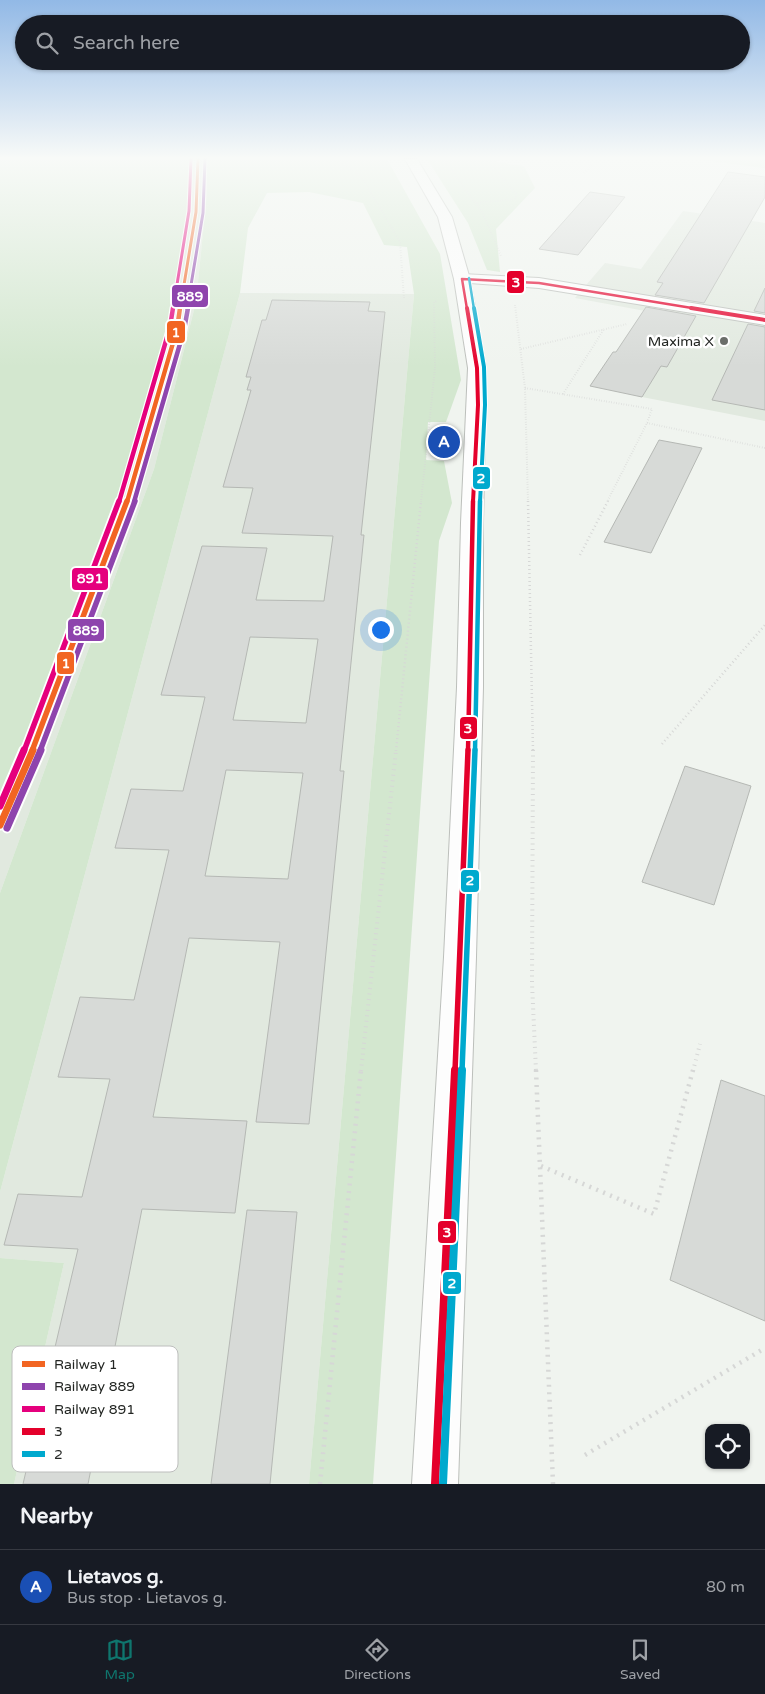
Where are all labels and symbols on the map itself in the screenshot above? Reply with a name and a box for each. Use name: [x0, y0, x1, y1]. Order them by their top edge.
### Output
line badge: 3: [506, 270, 525, 294]
text: 3: [512, 274, 521, 291]
line badge: 889: [171, 284, 209, 308]
text: 889: [177, 288, 203, 305]
line badge: 1: [166, 320, 186, 344]
text: 1: [172, 324, 180, 341]
place label: Maxima X: [648, 333, 714, 350]
marker: Maxima X: [718, 335, 730, 347]
pin: A: [428, 423, 460, 461]
line badge: 2: [472, 466, 491, 490]
text: 2: [477, 470, 486, 487]
line badge: 891: [71, 567, 109, 591]
text: 891: [77, 570, 103, 587]
your location: [368, 617, 394, 643]
line badge: 889: [67, 618, 105, 642]
text: 889: [73, 622, 99, 639]
line badge: 1: [56, 651, 75, 675]
text: 1: [62, 655, 70, 672]
line badge: 3: [459, 716, 478, 740]
text: 3: [464, 720, 473, 737]
line badge: 2: [460, 869, 480, 893]
text: 2: [466, 872, 475, 889]
line badge: 3: [437, 1220, 457, 1244]
text: 3: [443, 1224, 452, 1241]
line badge: 2: [442, 1271, 462, 1295]
text: 2: [448, 1275, 457, 1292]
legend: [12, 1346, 178, 1472]
text: Railway 1: [54, 1356, 118, 1373]
text: Railway 889: [54, 1378, 135, 1395]
text: Railway 891: [54, 1401, 135, 1418]
text: 3: [54, 1423, 63, 1440]
text: 2: [54, 1446, 63, 1463]

